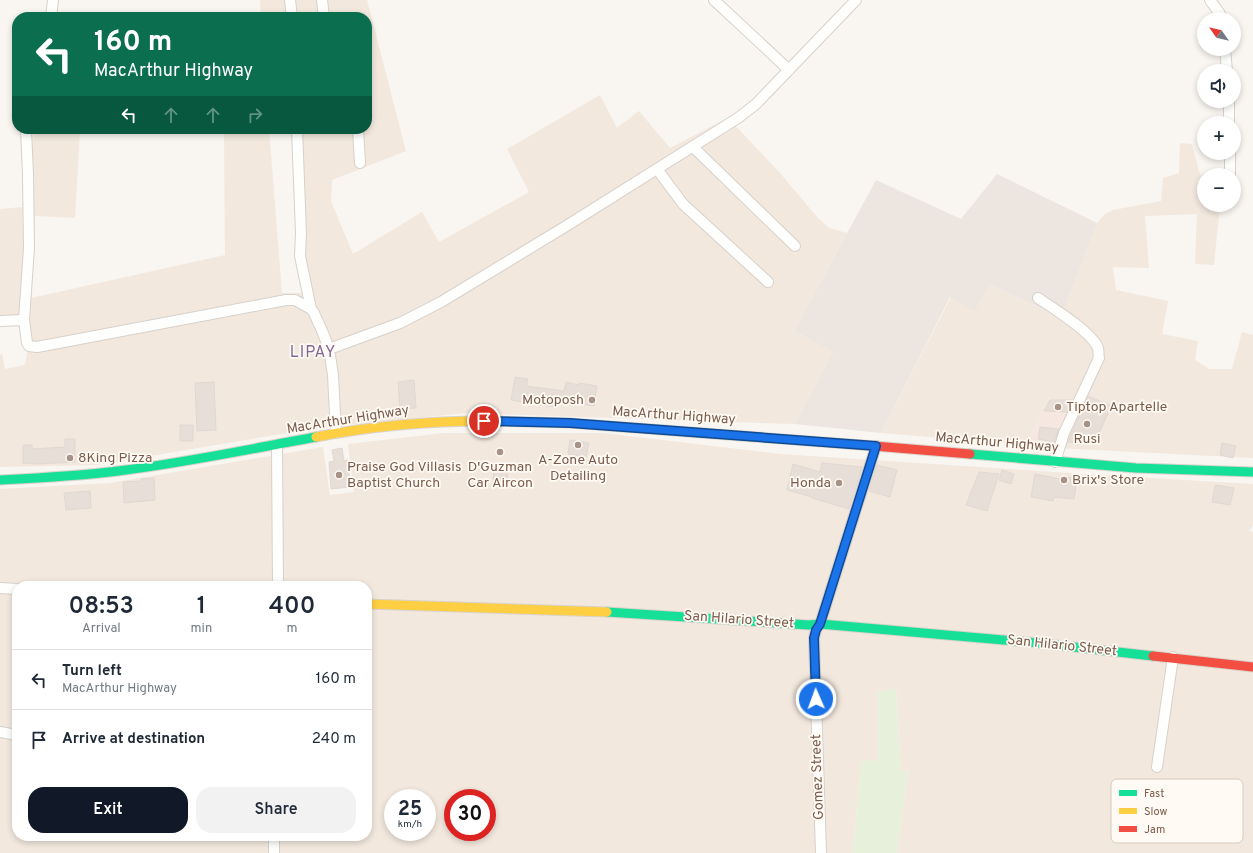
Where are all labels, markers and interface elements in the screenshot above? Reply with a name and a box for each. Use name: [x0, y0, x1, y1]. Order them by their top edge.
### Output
north arrow: [1197, 12, 1241, 56]
map controls: [1197, 12, 1241, 212]
text: 160 m: [94, 25, 172, 61]
icon: left: [28, 28, 80, 80]
text: MacArthur Highway: [94, 60, 253, 83]
button: sound: [1197, 64, 1241, 108]
icon: left: [118, 104, 140, 126]
icon: ahead: [160, 104, 182, 126]
icon: ahead: [202, 104, 224, 126]
icon: right: [244, 104, 266, 126]
button: +: [1197, 116, 1241, 160]
button: −: [1197, 168, 1241, 212]
district label: LIPAY: [290, 343, 336, 363]
place label: Motoposh: [522, 392, 584, 409]
marker: Motoposh: [587, 395, 597, 405]
place label: Tiptop Apartelle: [1066, 399, 1167, 416]
street label: MacArthur Highway: [286, 402, 410, 438]
marker: Tiptop Apartelle: [1053, 402, 1063, 412]
street label: MacArthur Highway: [612, 403, 736, 429]
pin: [467, 404, 501, 438]
icon: arrive: [473, 410, 495, 432]
marker: Rusi: [1082, 419, 1092, 429]
street label: MacArthur Highway: [935, 429, 1059, 457]
place label: Rusi: [1073, 431, 1101, 448]
marker: A-Zone Auto Detailing: [573, 440, 583, 450]
marker: D'Guzman Car Aircon: [495, 447, 505, 457]
place label: 8King Pizza: [78, 450, 152, 467]
place label: A-Zone Auto Detailing: [538, 452, 618, 485]
marker: 8King Pizza: [65, 453, 75, 463]
place label: Praise God Villasis Baptist Church: [347, 459, 462, 492]
place label: D'Guzman Car Aircon: [467, 459, 533, 492]
marker: Praise God Villasis Baptist Church: [334, 470, 344, 480]
place label: Brix's Store: [1072, 472, 1144, 489]
place label: Honda: [790, 475, 831, 492]
marker: Brix's Store: [1059, 475, 1069, 485]
marker: Honda: [834, 478, 844, 488]
text: 08:53: [69, 592, 134, 622]
text: 1: [197, 592, 206, 622]
text: 400: [269, 592, 315, 622]
street label: San Hilario Street: [683, 608, 795, 632]
text: Arrival: [82, 621, 121, 637]
text: min: [191, 621, 212, 637]
text: m: [287, 621, 298, 637]
street label: San Hilario Street: [1006, 632, 1118, 660]
text: Turn left: [62, 662, 122, 681]
icon: left: [28, 669, 50, 691]
text: 160 m: [316, 670, 356, 689]
position arrow: [795, 678, 837, 720]
text: MacArthur Highway: [62, 681, 177, 697]
icon: arrive: [28, 729, 50, 751]
text: Arrive at destination: [62, 730, 205, 749]
text: 240 m: [312, 730, 356, 749]
street label: Gomez Street: [808, 734, 828, 820]
legend: [1111, 779, 1243, 843]
button: Exit: [28, 787, 188, 833]
button: Share: [196, 787, 356, 833]
text: Fast: [1144, 787, 1164, 801]
speed limit sign: 30: [444, 789, 496, 841]
text: 25: [398, 797, 422, 823]
text: Slow: [1144, 805, 1167, 819]
text: km/h: [398, 818, 422, 831]
text: Jam: [1144, 823, 1165, 837]

